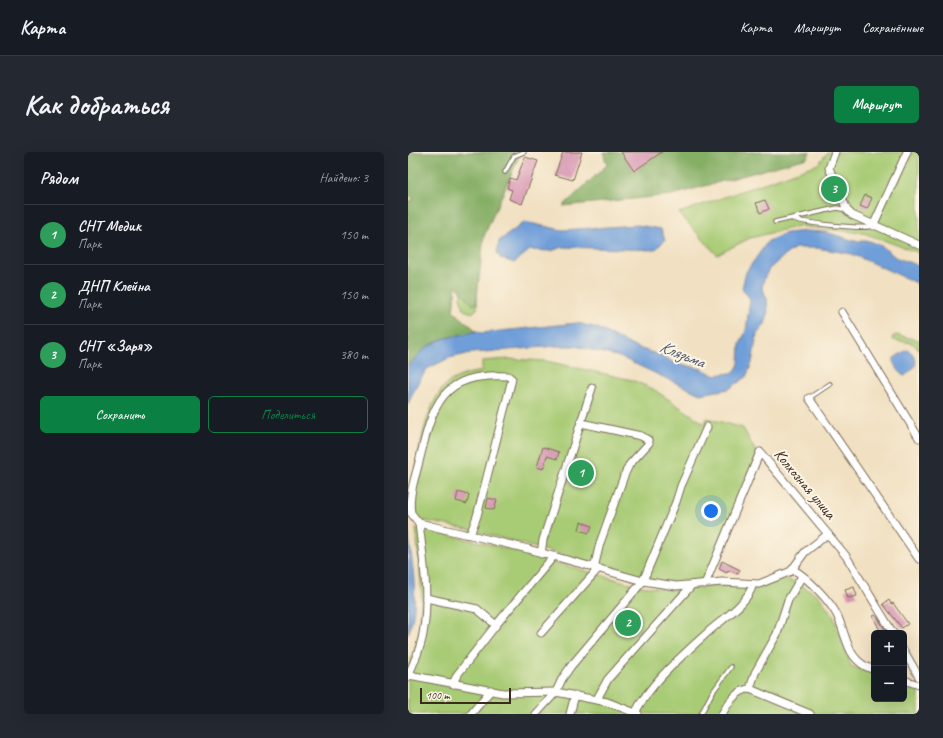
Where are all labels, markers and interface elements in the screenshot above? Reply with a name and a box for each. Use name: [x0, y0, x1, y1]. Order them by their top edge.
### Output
text: Карта: [20, 16, 65, 40]
text: Карта: [740, 19, 772, 36]
text: Маршрут: [794, 19, 840, 36]
text: Сохранённые: [862, 19, 923, 36]
button: Маршрут: [834, 86, 919, 123]
text: Как добраться: [24, 87, 169, 122]
text: Рядом: [40, 168, 78, 189]
text: Найдено: 3: [320, 170, 368, 186]
pin: 3: [821, 174, 847, 204]
text: СНТ Медик: [78, 217, 141, 236]
text: 1: [50, 227, 56, 243]
text: 150 m: [340, 227, 368, 243]
text: Парк: [78, 236, 101, 252]
text: ДНП Клейна: [78, 277, 150, 296]
text: 2: [50, 287, 56, 303]
text: 150 m: [340, 287, 368, 303]
text: Парк: [78, 296, 101, 312]
water label: Клязьма: [657, 336, 710, 373]
text: СНТ «Заря»: [78, 337, 152, 356]
text: 3: [50, 347, 56, 363]
text: 380 m: [340, 347, 368, 363]
text: Парк: [78, 356, 101, 372]
button: Сохранить: [40, 396, 200, 433]
button: Поделиться: [208, 396, 368, 433]
street label: Колхозная улица: [770, 445, 841, 524]
pin: 1: [568, 458, 594, 488]
your location: [701, 501, 721, 521]
pin: 2: [615, 608, 641, 638]
map controls: [871, 630, 907, 702]
button: +: [871, 630, 907, 666]
button: −: [871, 666, 907, 702]
scale bar: [420, 686, 511, 705]
text: 100 m: [426, 688, 450, 702]

